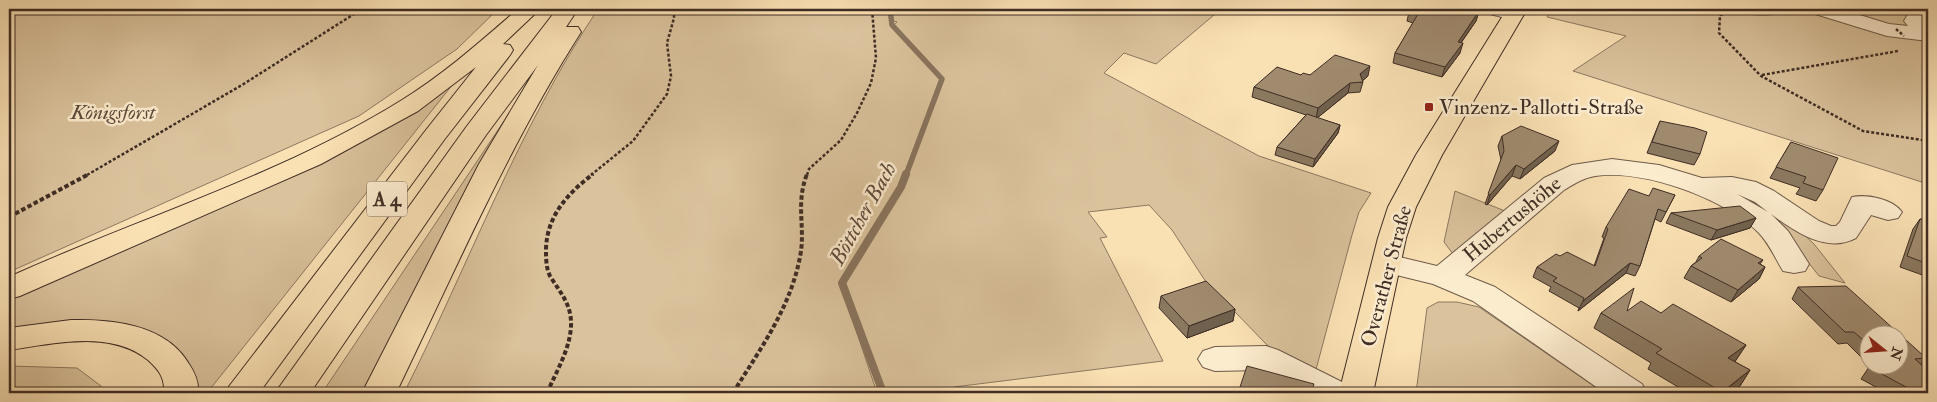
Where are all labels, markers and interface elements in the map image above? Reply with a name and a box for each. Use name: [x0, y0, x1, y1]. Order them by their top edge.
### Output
place label: Vinzenz-Pallotti-Straße: [1439, 94, 1644, 121]
park label: Königsforst: [70, 99, 156, 126]
marker: Vinzenz-Pallotti-Straße: [1423, 101, 1435, 113]
water label: Böttcher Bach: [823, 157, 903, 271]
street label: Hubertushöhe: [1458, 170, 1567, 268]
road number: A 4: [367, 182, 407, 216]
street label: Overather Straße: [1355, 202, 1418, 350]
north arrow: [1860, 324, 1910, 374]
text: N: [1886, 344, 1906, 363]

